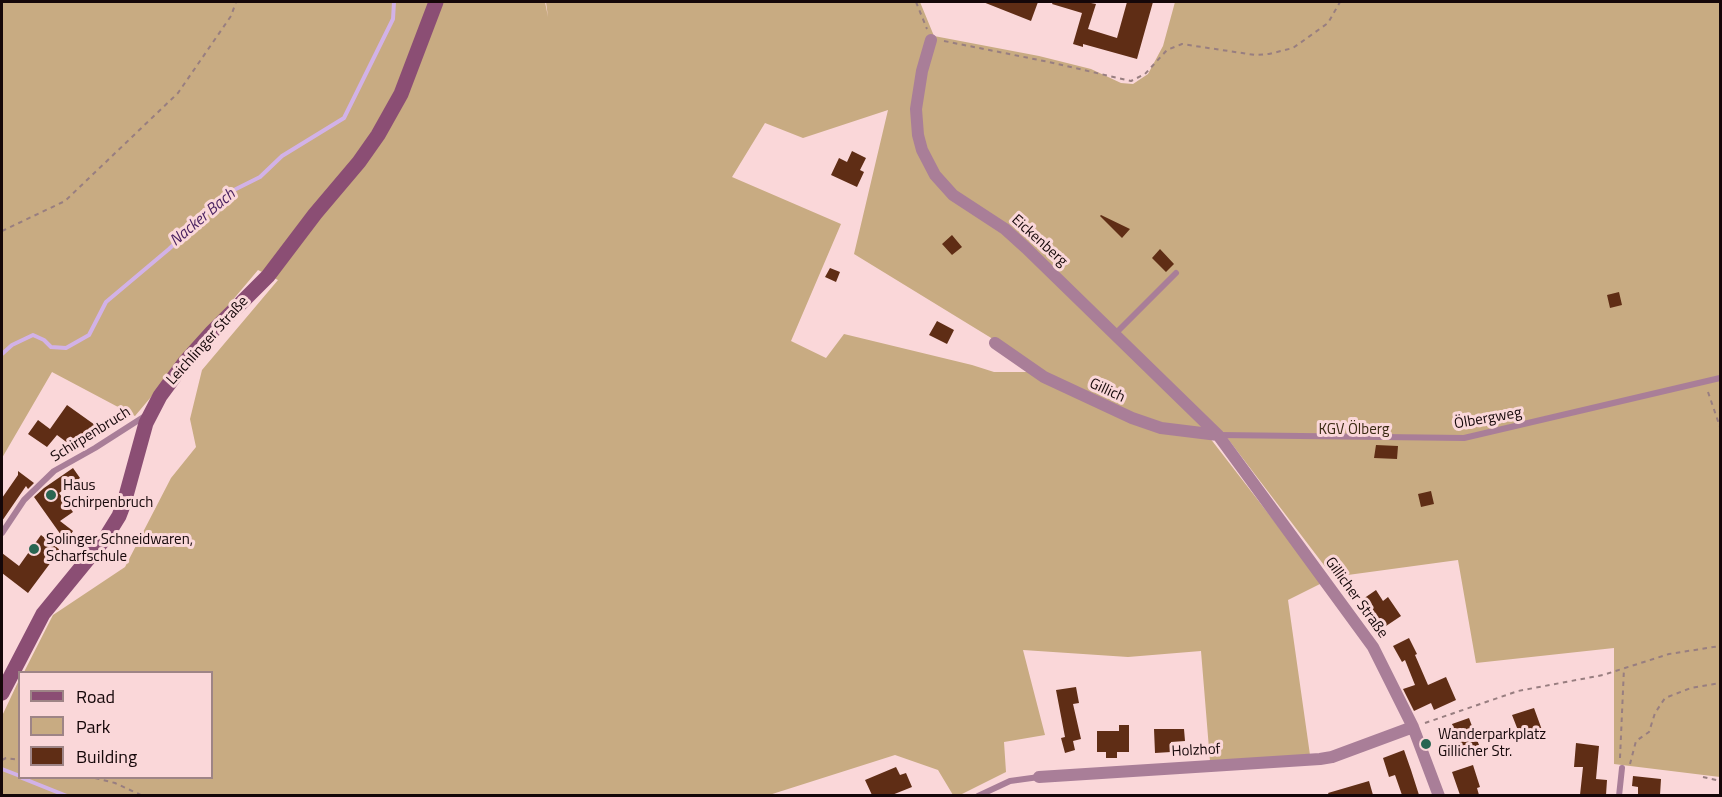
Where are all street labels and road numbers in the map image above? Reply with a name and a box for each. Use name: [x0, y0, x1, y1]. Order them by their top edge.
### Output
street label: Eickenberg: [1007, 211, 1071, 271]
street label: Leichlinger Straße: [163, 293, 253, 389]
street label: Gillich: [1086, 375, 1128, 407]
street label: Schirpenbruch: [48, 403, 134, 467]
street label: Ölbergweg: [1453, 404, 1523, 434]
street label: Gillicher Straße: [1321, 554, 1391, 642]
street label: Holzhof: [1171, 741, 1221, 761]

